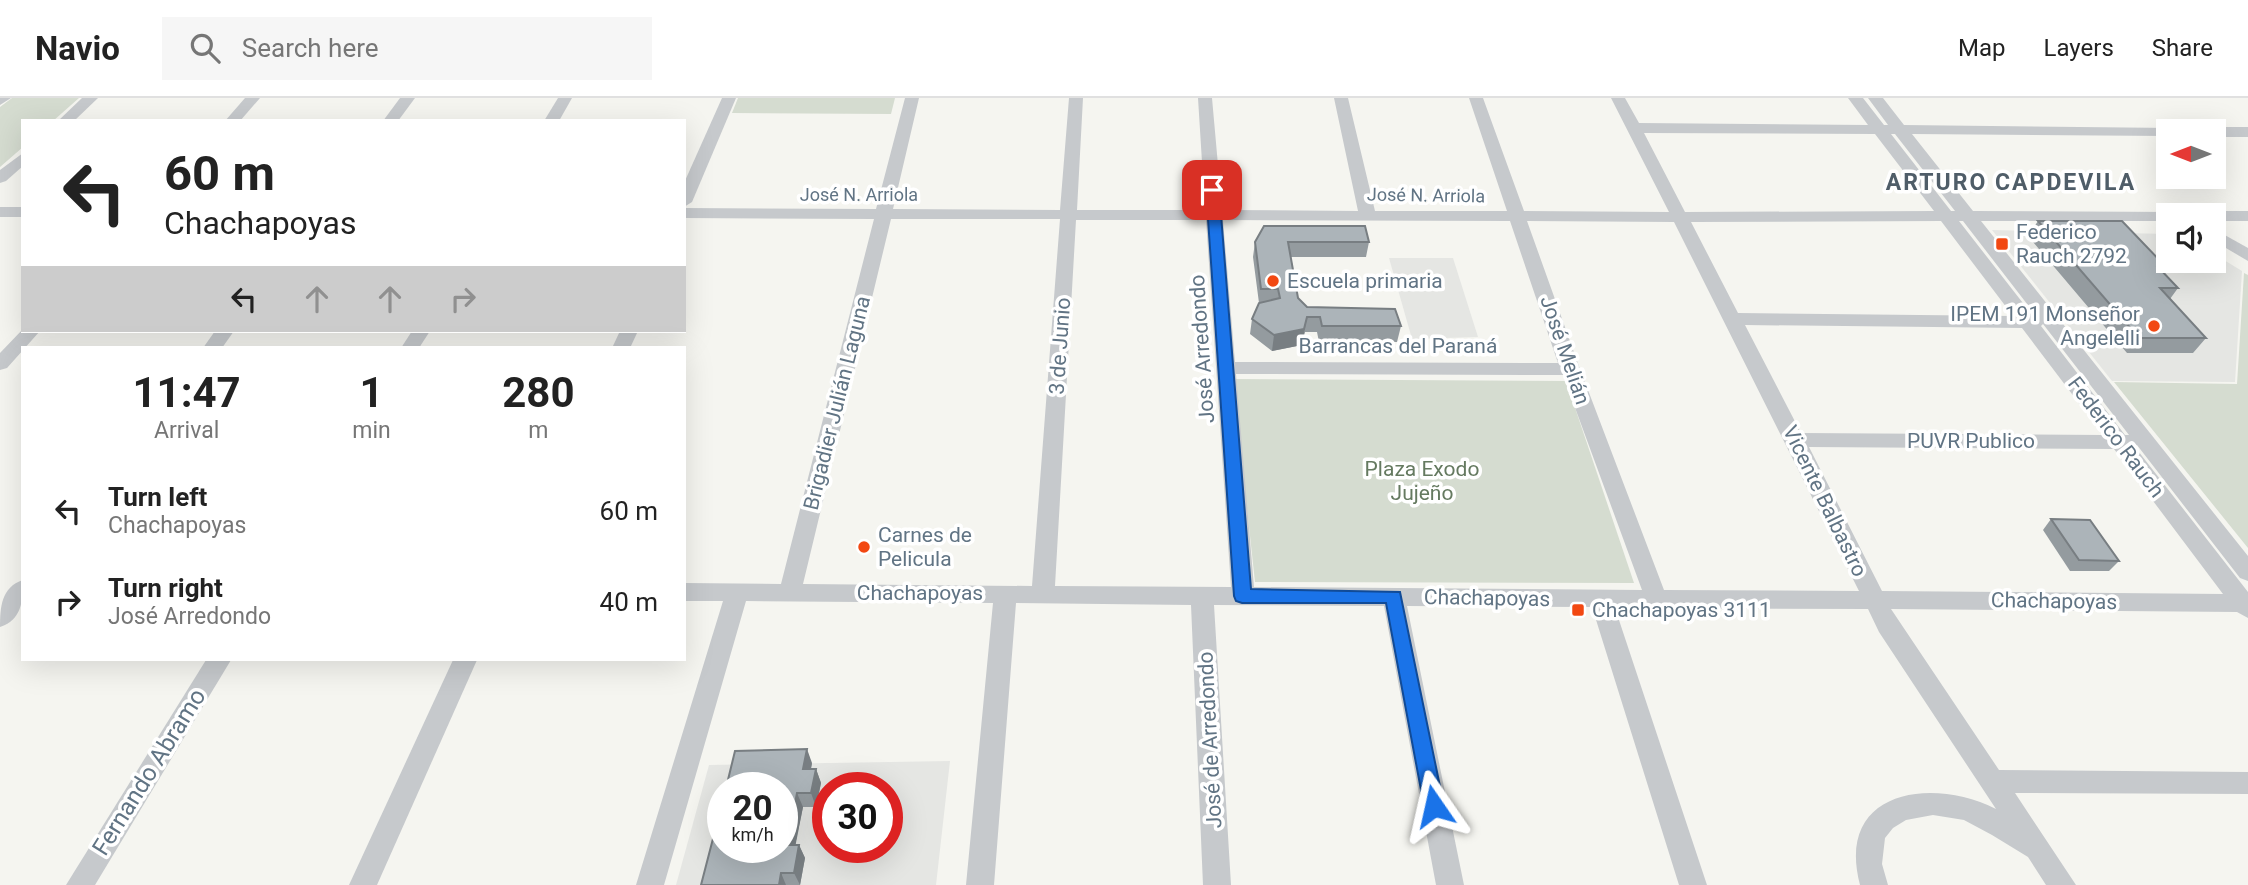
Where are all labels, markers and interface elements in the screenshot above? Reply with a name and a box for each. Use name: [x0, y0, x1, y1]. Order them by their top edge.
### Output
search box: [162, 17, 652, 80]
text: Navio: [35, 29, 120, 68]
icon: search: [186, 29, 224, 67]
text: Search here: [242, 33, 379, 63]
text: Map: [1958, 34, 2006, 62]
text: Layers: [2044, 34, 2114, 62]
text: Share: [2152, 34, 2213, 62]
north arrow: [2156, 119, 2226, 189]
map controls: [2156, 119, 2226, 273]
text: 60 m: [164, 145, 275, 202]
icon: left: [49, 147, 140, 238]
pin: [1182, 160, 1242, 220]
district label: ARTURO CAPDEVILA: [1886, 169, 2136, 196]
icon: arrive: [1193, 171, 1231, 209]
street label: José N. Arriola: [1367, 183, 1485, 207]
street label: José N. Arriola: [800, 184, 918, 205]
button: sound: [2156, 203, 2226, 273]
text: Chachapoyas: [164, 204, 356, 242]
place label: Federico Rauch 2792: [2016, 220, 2127, 268]
marker: Federico Rauch 2792: [1994, 236, 2010, 252]
place label: Escuela primaria: [1287, 269, 1443, 293]
marker: Escuela primaria: [1265, 273, 1281, 289]
street label: José Arredondo: [1185, 274, 1219, 424]
icon: left: [225, 280, 263, 318]
icon: ahead: [298, 280, 336, 318]
icon: ahead: [371, 280, 409, 318]
icon: right: [444, 280, 482, 318]
street label: José Melián: [1535, 292, 1595, 408]
street label: Brigadier Julián Laguna: [799, 294, 875, 512]
street label: 3 de Junio: [1045, 297, 1075, 395]
place label: IPEM 191 Monseñor Angelelli: [1950, 302, 2140, 350]
marker: IPEM 191 Monseñor Angelelli: [2146, 318, 2162, 334]
street label: Barrancas del Paraná: [1299, 334, 1497, 358]
text: 11:47: [133, 368, 241, 417]
text: 1: [359, 368, 384, 417]
text: 280: [502, 368, 575, 417]
street label: Federico Rauch: [2063, 372, 2169, 502]
text: Arrival: [154, 417, 219, 444]
text: min: [352, 417, 391, 444]
text: m: [528, 417, 548, 444]
street label: Vicente Balbastro: [1778, 422, 1872, 580]
street label: PUVR Publico: [1907, 429, 2035, 453]
park label: Plaza Exodo Jujeño: [1365, 457, 1479, 505]
text: Turn left: [108, 482, 207, 512]
icon: left: [49, 492, 87, 530]
text: 60 m: [600, 496, 658, 526]
text: Chachapoyas: [108, 512, 246, 539]
place label: Carnes de Pelicula: [878, 523, 972, 571]
marker: Carnes de Pelicula: [856, 539, 872, 555]
text: Turn right: [108, 573, 223, 603]
street label: Chachapoyas: [857, 581, 983, 605]
icon: right: [49, 583, 87, 621]
street label: Chachapoyas: [1424, 585, 1550, 611]
text: 40 m: [600, 587, 658, 617]
street label: Chachapoyas: [1991, 588, 2117, 614]
place label: Chachapoyas 3111: [1592, 598, 1771, 622]
marker: Chachapoyas 3111: [1570, 602, 1586, 618]
text: José Arredondo: [108, 603, 271, 630]
street label: José de Arredondo: [1193, 651, 1227, 829]
street label: Fernando Abramo: [86, 684, 212, 860]
position arrow: [1397, 769, 1471, 843]
speed limit sign: 30: [812, 772, 903, 863]
text: 20: [732, 788, 773, 829]
text: km/h: [731, 824, 774, 845]

